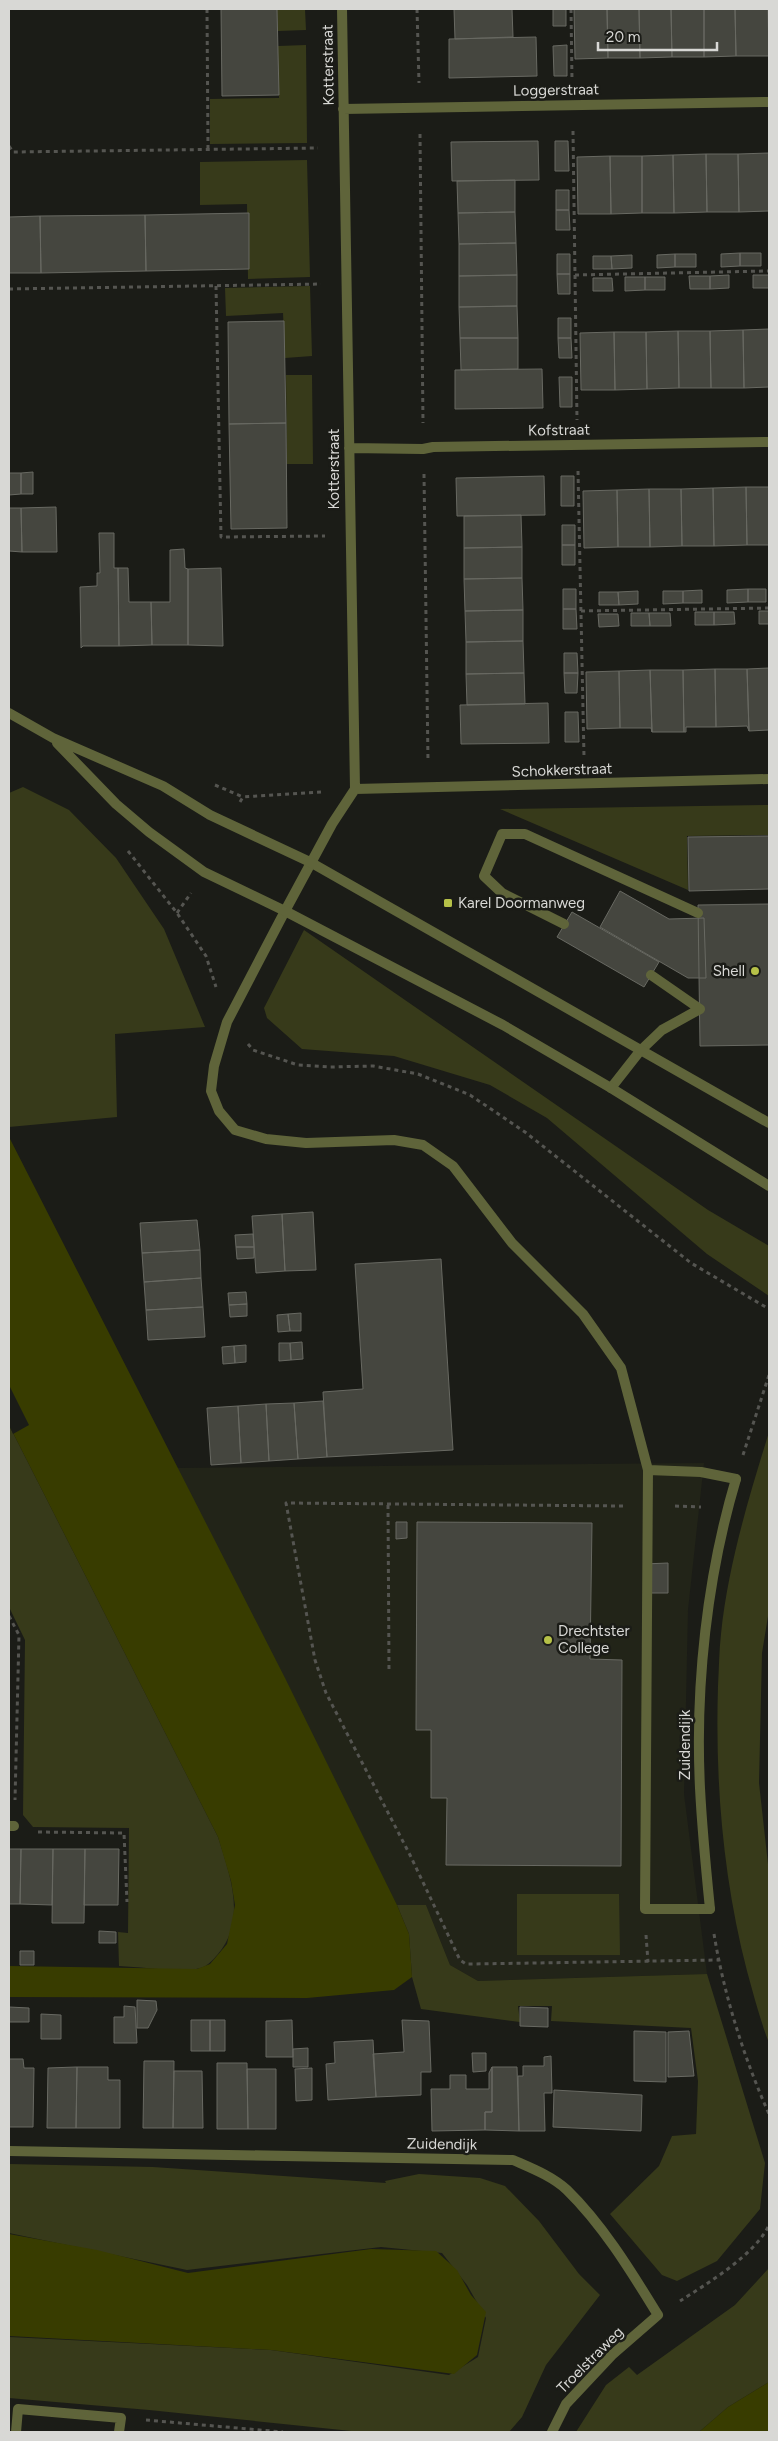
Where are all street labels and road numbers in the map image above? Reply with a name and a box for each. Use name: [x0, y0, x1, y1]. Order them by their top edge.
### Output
street label: Kotterstraat: [318, 24, 338, 106]
street label: Loggerstraat: [513, 80, 600, 100]
street label: Kofstraat: [528, 420, 590, 440]
street label: Kotterstraat: [325, 428, 343, 510]
street label: Schokkerstraat: [511, 759, 613, 781]
street label: Zuidendijk: [676, 1709, 694, 1780]
street label: Zuidendijk: [407, 2134, 478, 2154]
street label: Troelstraweg: [553, 2323, 627, 2397]

